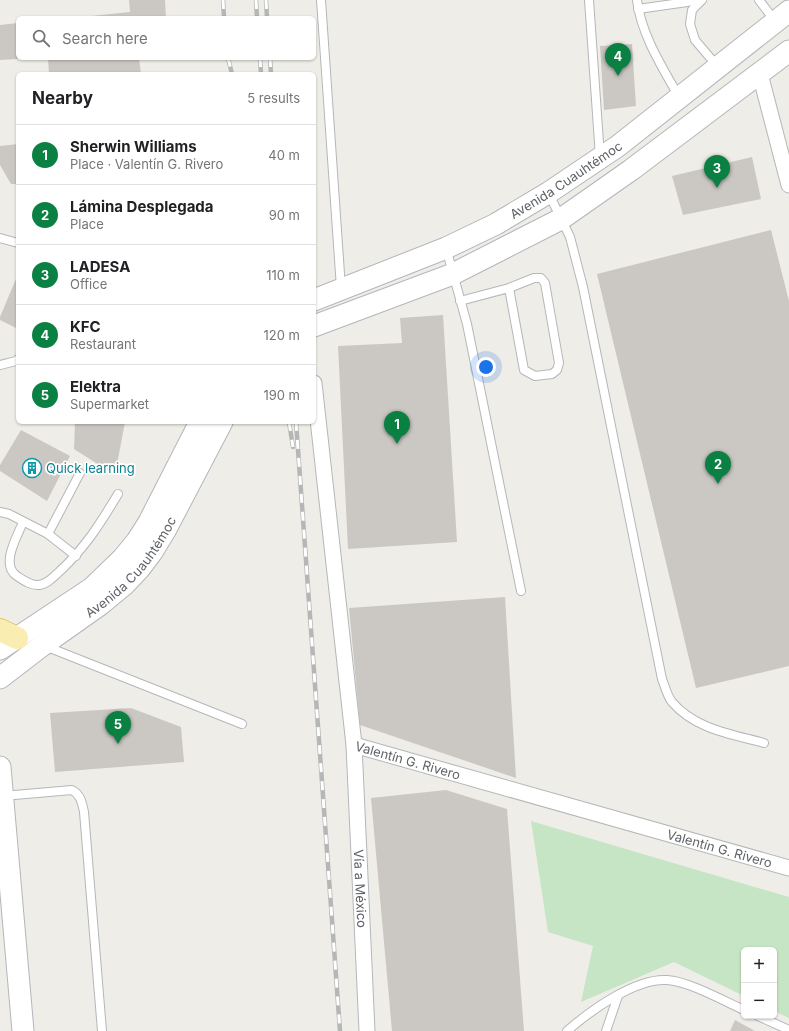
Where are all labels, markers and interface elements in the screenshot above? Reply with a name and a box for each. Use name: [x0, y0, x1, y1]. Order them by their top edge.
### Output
search box: [16, 16, 316, 60]
icon: search: [30, 27, 52, 49]
text: Search here: [62, 29, 148, 48]
pin: 4: [605, 43, 631, 76]
text: Nearby: [32, 88, 93, 108]
text: 5 results: [247, 90, 300, 106]
text: Sherwin Williams: [70, 137, 197, 156]
street label: Avenida Cuauhtémoc: [507, 138, 625, 222]
text: 1: [42, 147, 48, 163]
text: 40 m: [268, 147, 300, 163]
pin: 3: [704, 155, 730, 188]
text: Place · Valentín G. Rivero: [70, 156, 223, 172]
text: Lámina Desplegada: [70, 197, 214, 216]
text: 2: [41, 207, 49, 223]
text: 90 m: [269, 207, 300, 223]
text: Place: [70, 216, 104, 232]
text: LADESA: [70, 257, 130, 276]
text: 3: [41, 267, 49, 283]
text: 110 m: [266, 267, 300, 283]
text: Office: [70, 276, 107, 292]
text: KFC: [70, 317, 101, 336]
text: 4: [41, 327, 49, 343]
text: 120 m: [264, 327, 300, 343]
text: Restaurant: [70, 336, 136, 352]
your location: [476, 357, 496, 377]
text: Elektra: [70, 377, 121, 396]
text: 5: [41, 387, 49, 403]
text: 190 m: [263, 387, 300, 403]
text: Supermarket: [70, 396, 149, 412]
pin: 1: [384, 411, 410, 444]
pin: 2: [705, 451, 731, 484]
building icon: Quick learning: [21, 457, 43, 479]
place label: Quick learning: [46, 460, 135, 476]
street label: Avenida Cuauhtémoc: [82, 514, 179, 621]
pin: 5: [105, 711, 131, 744]
street label: Valentín G. Rivero: [353, 738, 463, 783]
street label: Valentín G. Rivero: [665, 826, 774, 871]
street label: Vía a México: [351, 849, 370, 928]
map controls: [741, 947, 777, 1019]
button: +: [741, 947, 777, 983]
button: −: [741, 983, 777, 1019]

